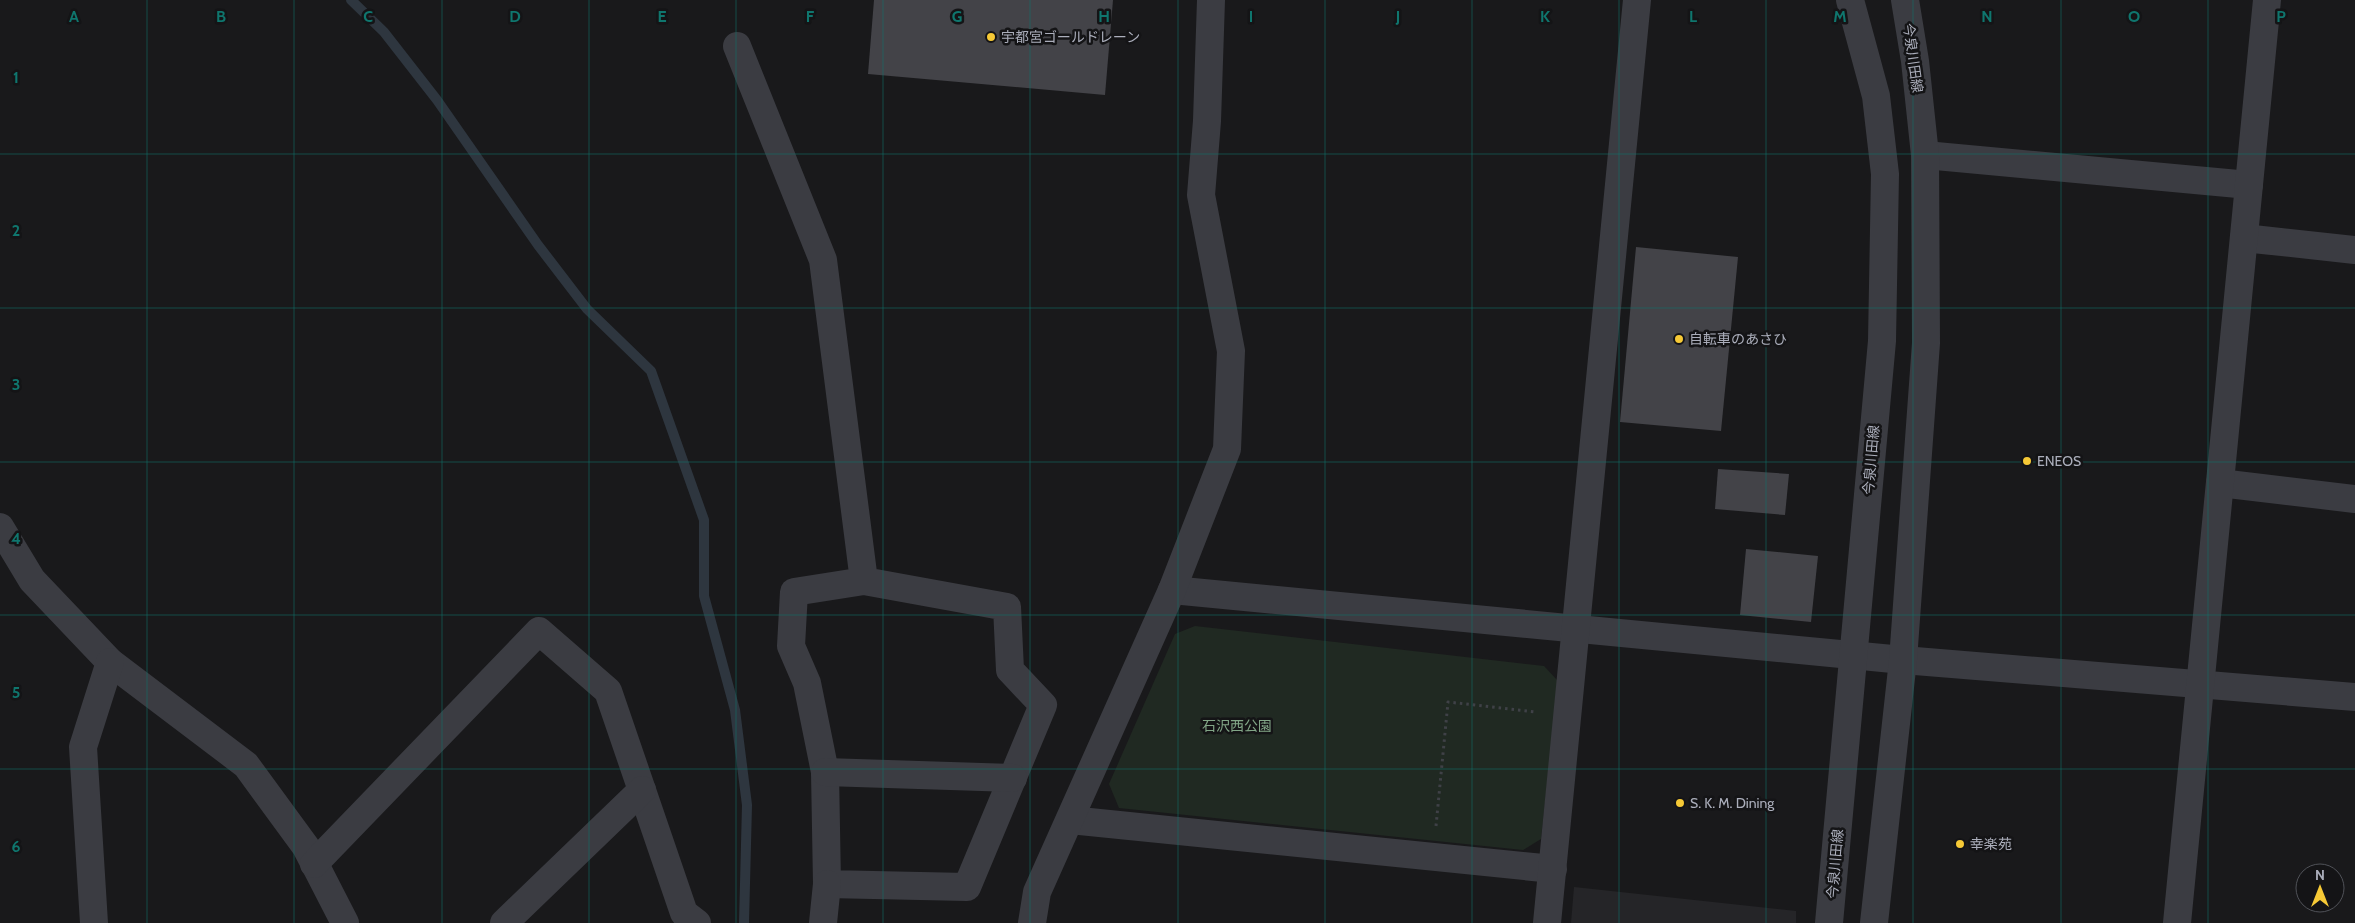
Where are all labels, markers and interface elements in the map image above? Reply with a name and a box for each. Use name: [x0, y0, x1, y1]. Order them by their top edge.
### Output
text: A: [69, 7, 79, 26]
text: B: [216, 7, 226, 26]
text: C: [363, 7, 373, 26]
text: D: [509, 7, 521, 26]
text: E: [657, 7, 667, 26]
text: F: [806, 7, 815, 26]
text: G: [952, 7, 962, 26]
text: H: [1098, 7, 1110, 26]
text: I: [1249, 7, 1253, 26]
text: J: [1395, 7, 1400, 26]
text: K: [1540, 7, 1550, 26]
text: L: [1689, 7, 1697, 26]
text: M: [1833, 7, 1847, 26]
text: N: [1981, 7, 1993, 26]
text: O: [2128, 7, 2140, 26]
text: P: [2276, 7, 2286, 26]
street label: 今泉川田線: [1899, 22, 1927, 94]
place label: 宇都宮ゴールドレーン: [1001, 28, 1140, 46]
marker: 宇都宮ゴールドレーン: [985, 31, 997, 43]
text: 1: [13, 68, 19, 87]
text: 2: [12, 221, 20, 240]
place label: 自転車のあさひ: [1689, 330, 1787, 348]
marker: 自転車のあさひ: [1673, 333, 1685, 345]
text: 3: [12, 375, 20, 394]
street label: 今泉川田線: [1859, 424, 1883, 496]
place label: ENEOS: [2037, 452, 2081, 470]
marker: ENEOS: [2021, 455, 2033, 467]
text: 4: [11, 529, 21, 548]
text: 5: [12, 683, 20, 702]
park label: 石沢西公園: [1202, 717, 1272, 735]
place label: S. K. M. Dining: [1690, 794, 1775, 812]
marker: S. K. M. Dining: [1674, 797, 1686, 809]
street label: 今泉川田線: [1823, 828, 1847, 900]
place label: 幸楽苑: [1970, 835, 2012, 853]
text: 6: [12, 837, 21, 856]
marker: 幸楽苑: [1954, 838, 1966, 850]
north arrow: [2295, 863, 2345, 913]
text: N: [2315, 866, 2325, 884]

